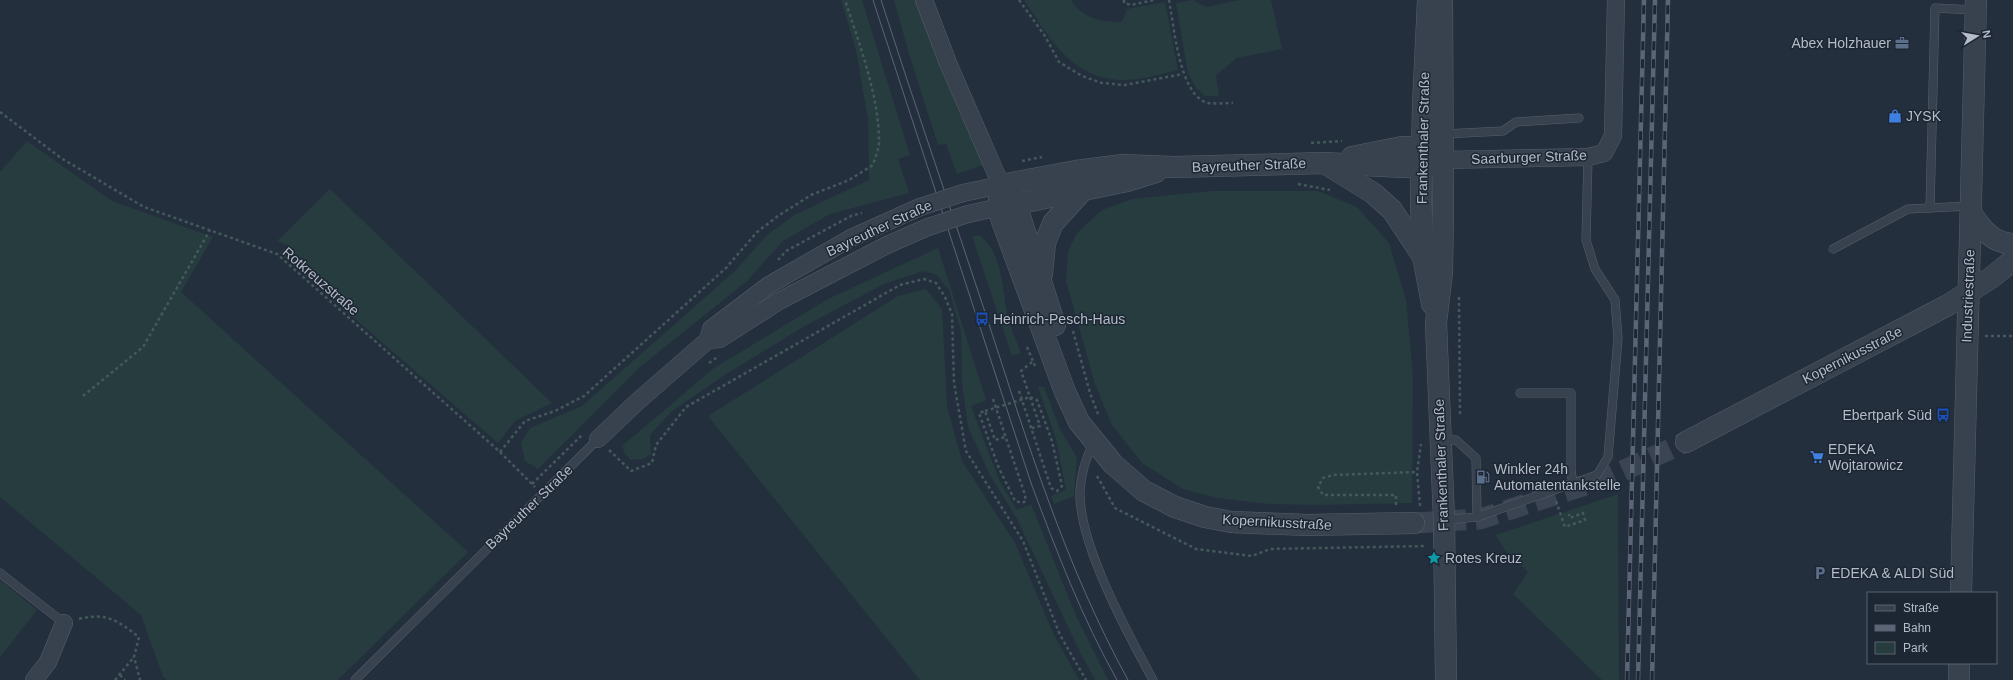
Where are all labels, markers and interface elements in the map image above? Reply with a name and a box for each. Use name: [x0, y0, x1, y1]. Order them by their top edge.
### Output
north arrow: [1957, 16, 1997, 56]
text: N: [1980, 29, 1993, 39]
place label: Abex Holzhauer: [1791, 35, 1891, 51]
office icon: Abex Holzhauer: [1894, 35, 1910, 51]
street label: Frankenthaler Straße: [1414, 72, 1432, 204]
shop icon: JYSK: [1887, 108, 1903, 124]
place label: JYSK: [1906, 108, 1942, 124]
street label: Saarburger Straße: [1471, 147, 1587, 167]
street label: Bayreuther Straße: [1192, 155, 1307, 175]
street label: Bayreuther Straße: [824, 196, 934, 259]
street label: Rotkreuzstraße: [280, 244, 363, 319]
street label: Industriestraße: [1958, 249, 1978, 343]
bus stop icon: Heinrich-Pesch-Haus: [974, 311, 990, 327]
place label: Heinrich-Pesch-Haus: [993, 311, 1125, 327]
street label: Kopernikusstraße: [1799, 323, 1905, 387]
street label: Frankenthaler Straße: [1431, 398, 1451, 531]
place label: Ebertpark Süd: [1843, 407, 1932, 423]
bus stop icon: Ebertpark Süd: [1935, 407, 1951, 423]
place label: EDEKA Wojtarowicz: [1828, 441, 1903, 473]
supermarket icon: EDEKA Wojtarowicz: [1809, 449, 1825, 465]
street label: Bayreuther Straße: [482, 461, 576, 552]
place label: Winkler 24h Automatentankstelle: [1494, 461, 1621, 493]
fuel station icon: Winkler 24h Automatentankstelle: [1475, 469, 1491, 485]
street label: Kopernikusstraße: [1222, 511, 1332, 533]
place icon: Rotes Kreuz: [1426, 550, 1442, 566]
place label: Rotes Kreuz: [1445, 550, 1522, 566]
parking icon: EDEKA & ALDI Süd: [1812, 565, 1828, 581]
place label: EDEKA & ALDI Süd: [1831, 565, 1954, 581]
legend: [1867, 592, 1997, 664]
text: Straße: [1903, 601, 1939, 615]
text: Bahn: [1903, 621, 1931, 635]
text: Park: [1903, 641, 1929, 655]

